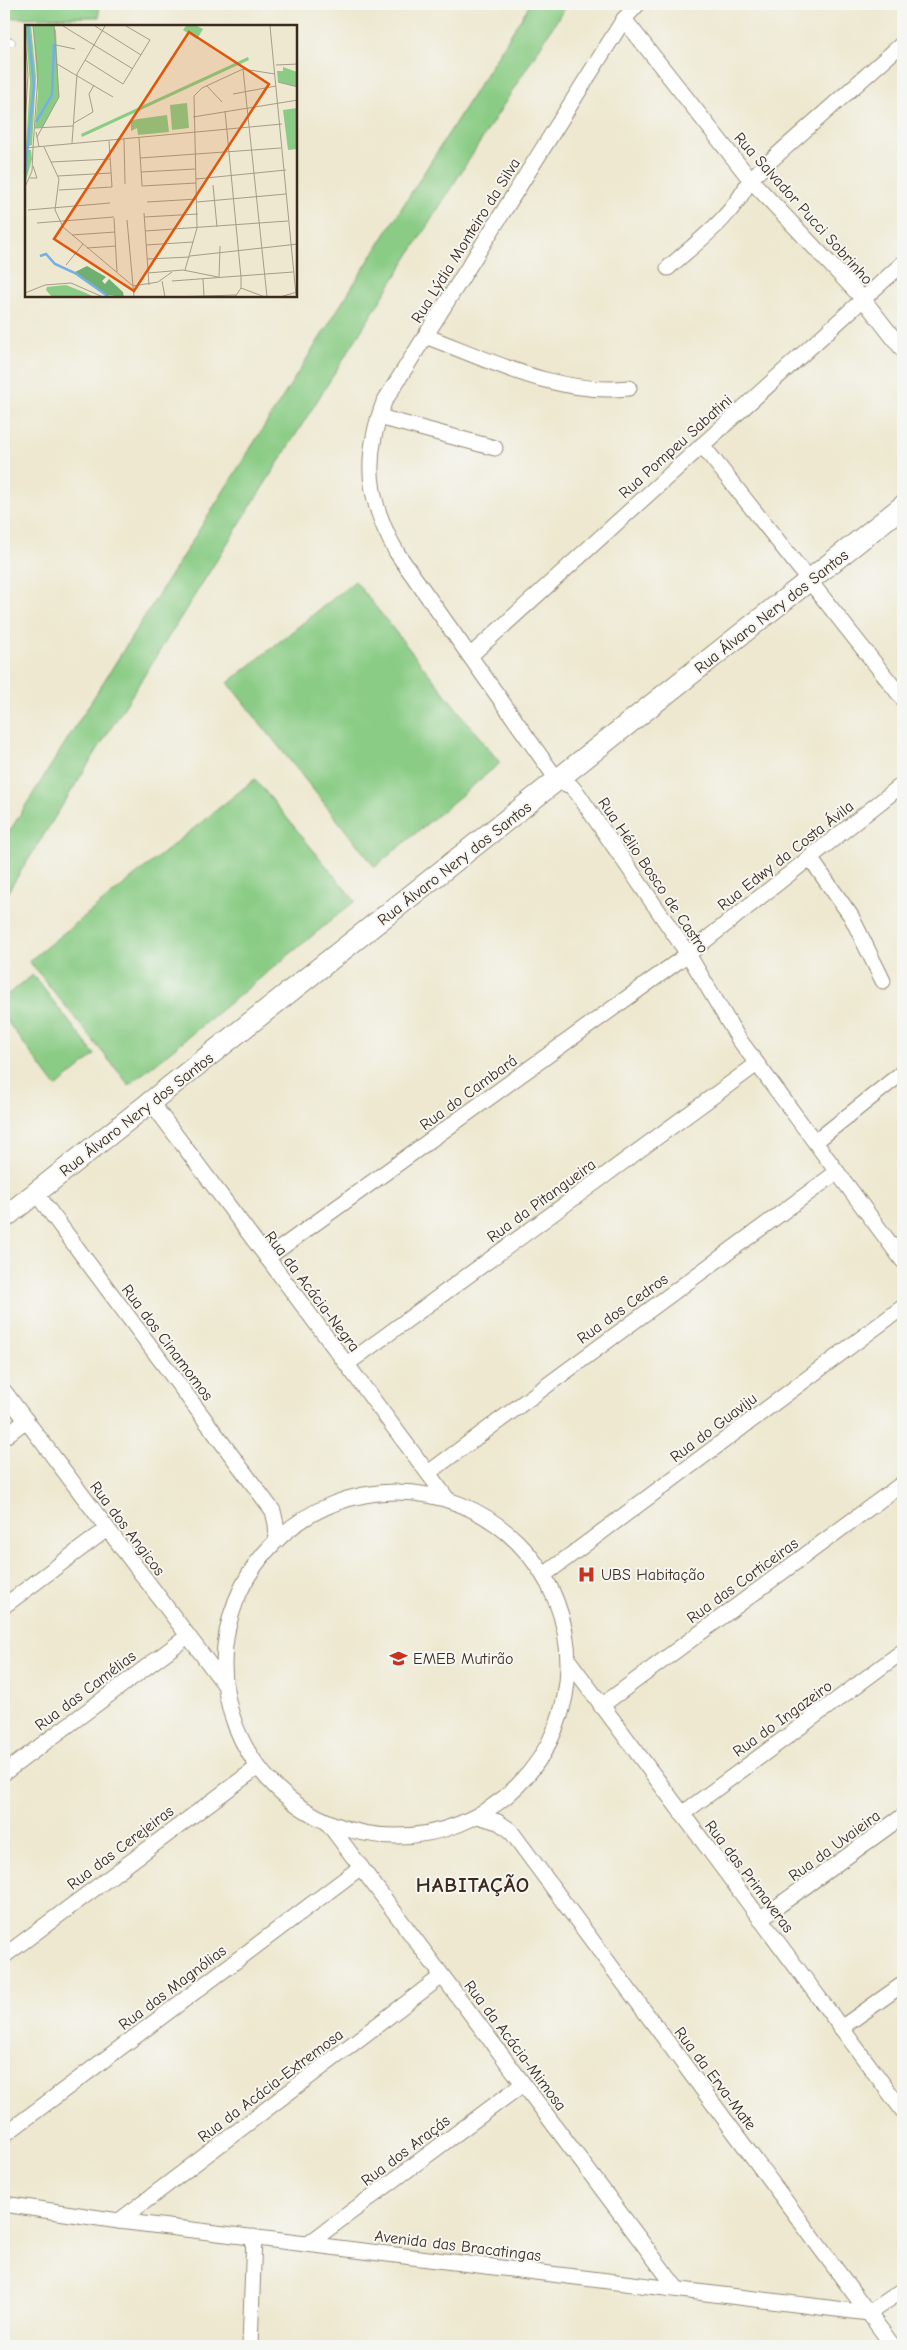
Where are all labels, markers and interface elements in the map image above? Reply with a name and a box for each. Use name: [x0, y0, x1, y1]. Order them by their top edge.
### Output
inset map: [25, 25, 298, 298]
street label: Rua Salvador Pucci Sobrinho: [730, 129, 876, 288]
street label: Rua Lýdia Monteiro da Silva: [408, 155, 524, 326]
street label: Rua Pompeu Sabatini: [615, 391, 736, 502]
street label: Rua Álvaro Nery dos Santos: [691, 545, 852, 677]
street label: Rua Hélio Bosco de Castro: [594, 794, 712, 957]
street label: Rua Edwy da Costa Ávila: [713, 796, 857, 914]
street label: Rua Álvaro Nery dos Santos: [374, 797, 535, 929]
street label: Rua Álvaro Nery dos Santos: [56, 1048, 217, 1180]
street label: Rua do Cambará: [416, 1051, 521, 1134]
street label: Rua da Pitangueira: [484, 1155, 599, 1246]
street label: Rua da Acácia-Negra: [261, 1228, 363, 1355]
street label: Rua dos Cedros: [574, 1270, 672, 1348]
street label: Rua dos Cinamomos: [118, 1281, 217, 1404]
street label: Rua do Guaviju: [667, 1389, 760, 1466]
street label: Rua dos Angicos: [86, 1478, 169, 1579]
street label: Rua das Corticeiras: [683, 1534, 802, 1627]
hospital icon: UBS Habitação: [577, 1564, 597, 1584]
place label: UBS Habitação: [601, 1566, 705, 1584]
street label: Rua das Camélias: [32, 1647, 140, 1735]
school or university icon: EMEB Mutirão: [389, 1648, 409, 1668]
place label: EMEB Mutirão: [413, 1650, 513, 1668]
street label: Rua do Ingazeiro: [729, 1677, 836, 1761]
street label: Rua das Cerejeiras: [64, 1802, 178, 1894]
street label: Rua da Uvaieira: [785, 1807, 884, 1885]
street label: Rua das Primaveras: [701, 1817, 797, 1937]
district label: HABITAÇÃO: [416, 1873, 530, 1897]
street label: Rua das Magnólias: [115, 1941, 230, 2034]
street label: Rua da Acácia-Mimosa: [460, 1977, 570, 2114]
street label: Rua da Erva-Mate: [671, 2024, 760, 2134]
street label: Rua da Acácia-Extremosa: [195, 2025, 347, 2146]
street label: Rua dos Araçás: [358, 2111, 454, 2190]
street label: Avenida das Bracatingas: [374, 2227, 542, 2265]

